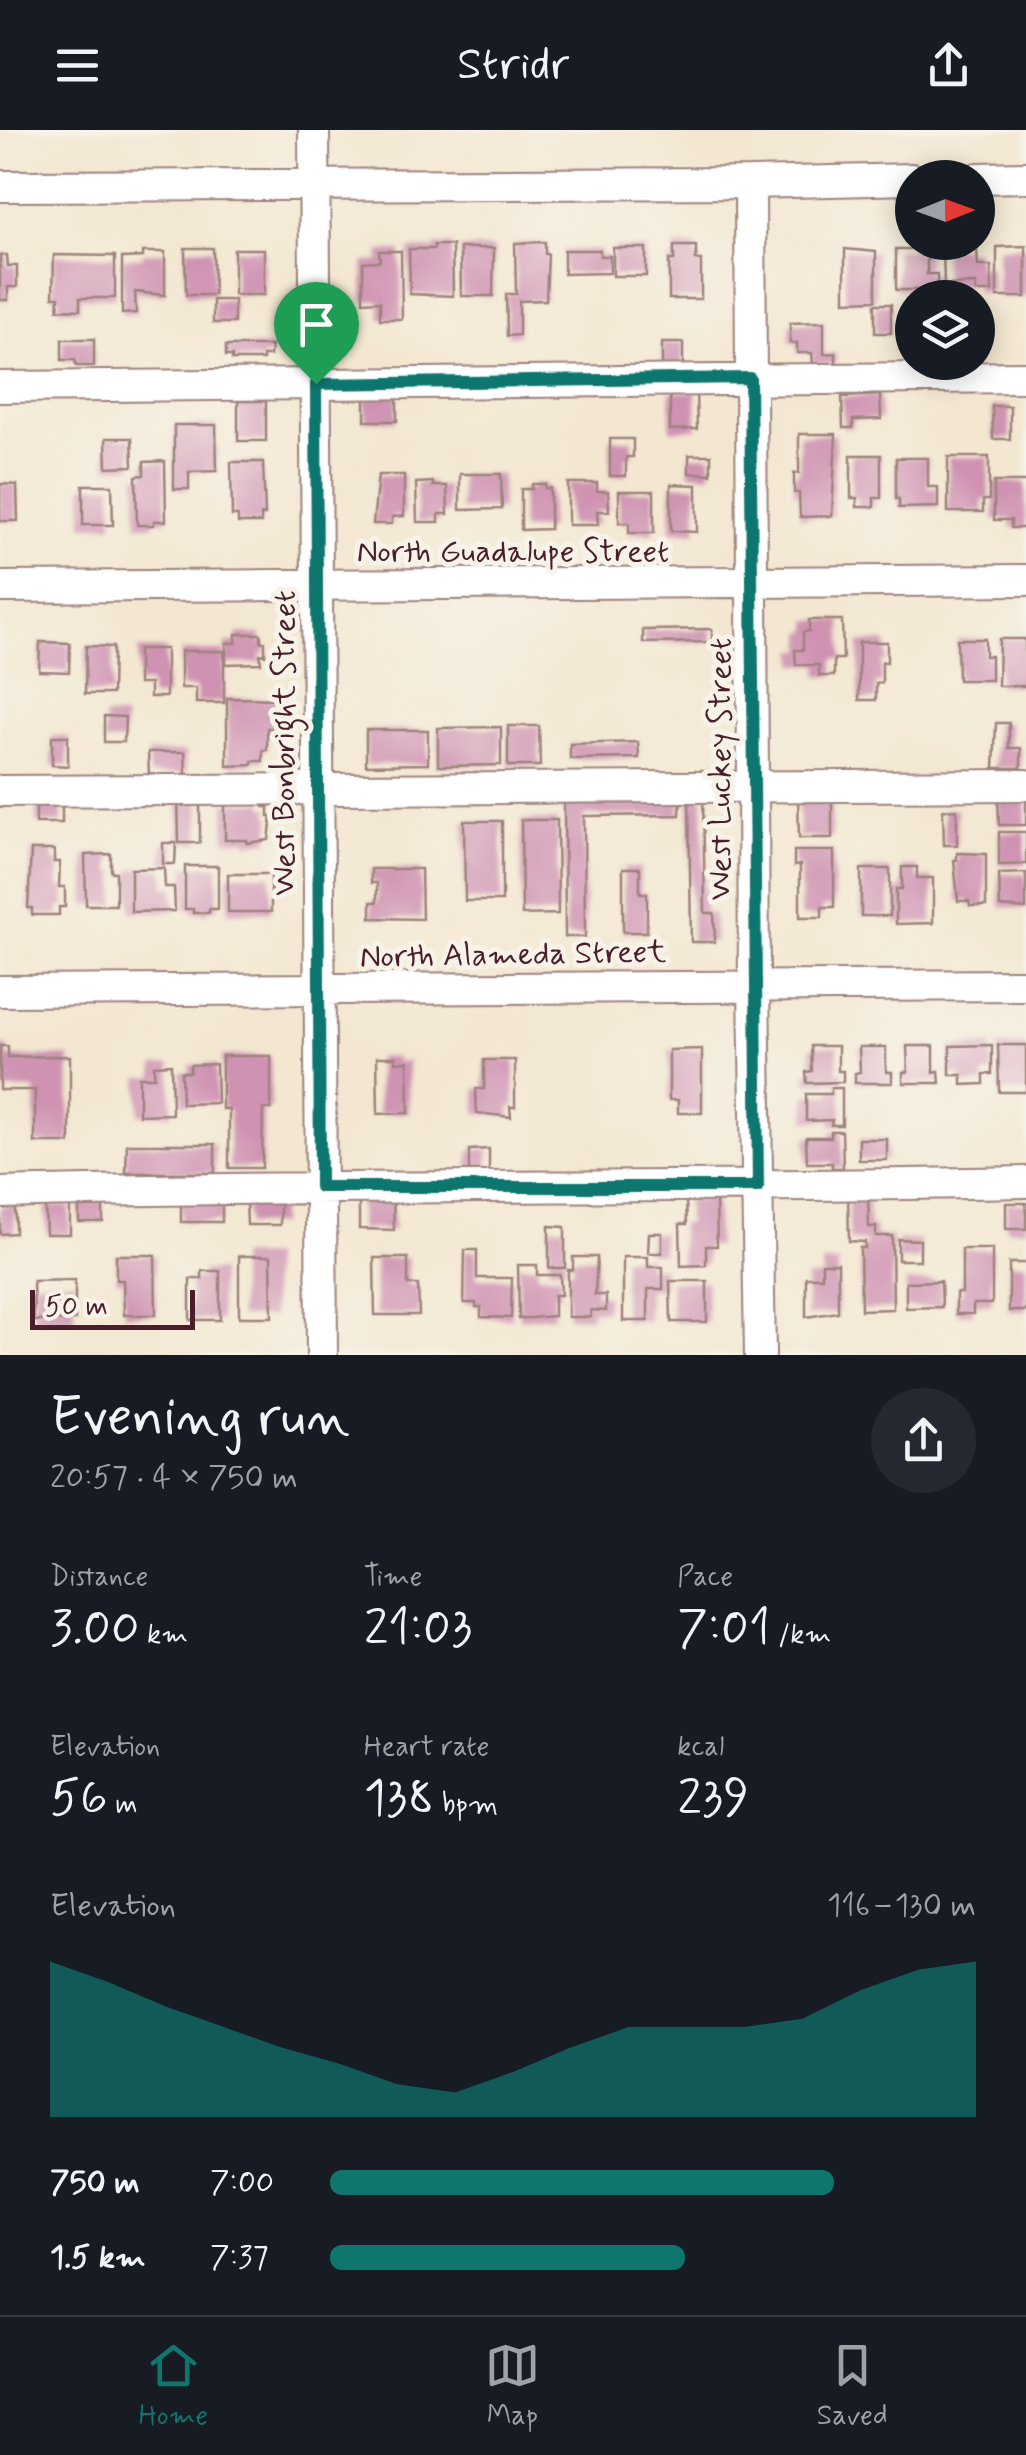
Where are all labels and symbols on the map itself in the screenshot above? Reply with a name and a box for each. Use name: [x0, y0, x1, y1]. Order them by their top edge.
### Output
north arrow: [895, 160, 995, 260]
pin: [274, 282, 359, 385]
street label: North Guadalupe Street: [357, 531, 669, 573]
street label: West Bonbright Street: [264, 590, 309, 896]
street label: West Luckey Street: [700, 638, 742, 900]
street label: North Alameda Street: [360, 931, 667, 979]
scale bar: [30, 1285, 195, 1330]

